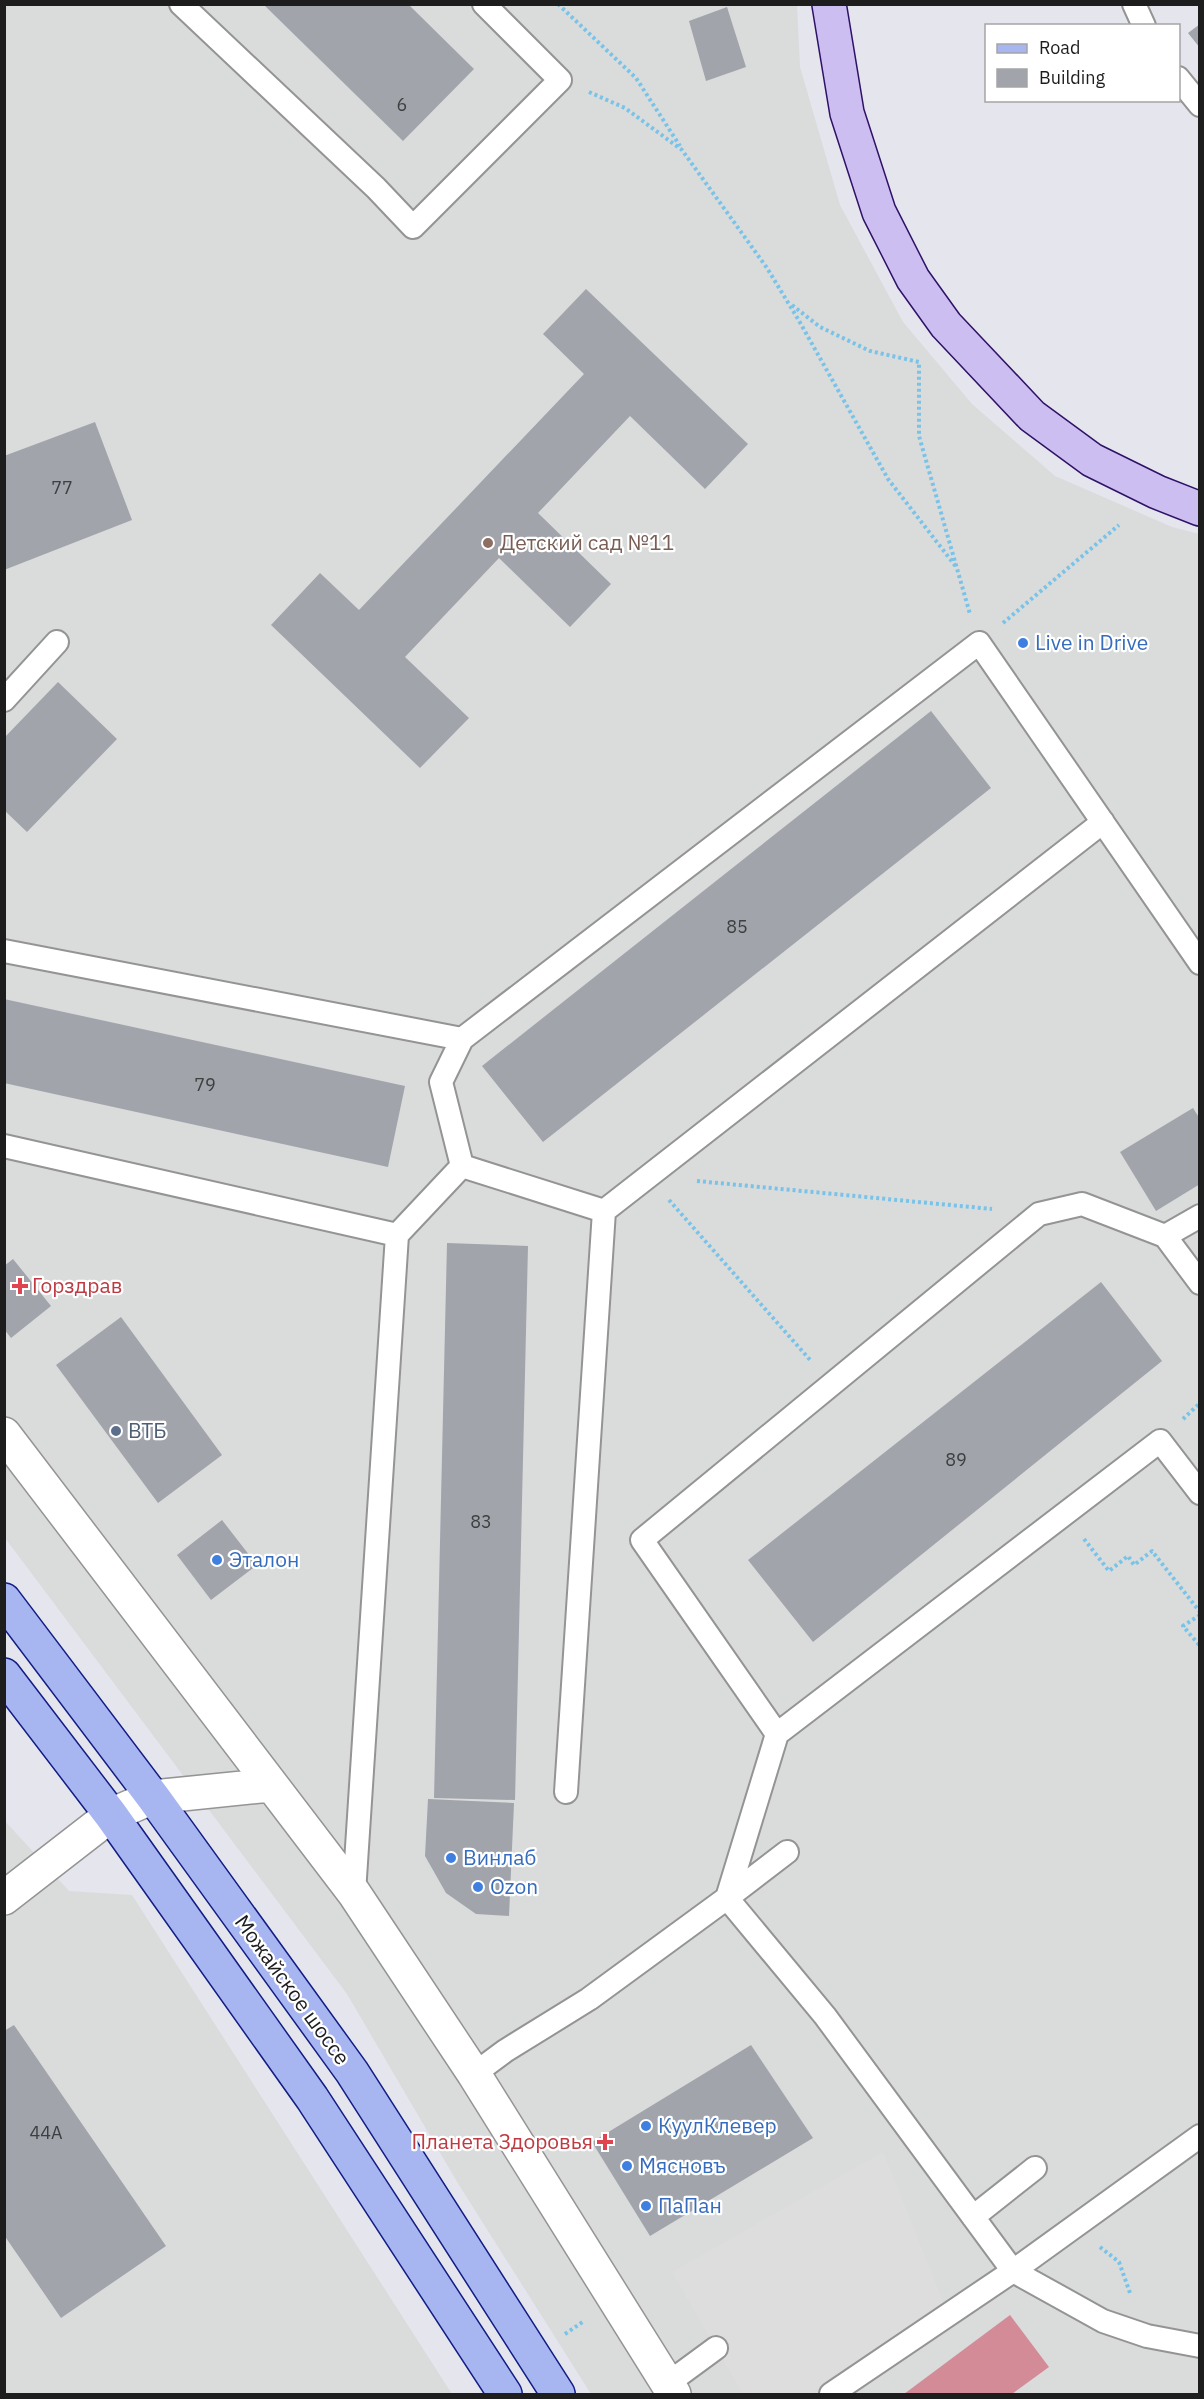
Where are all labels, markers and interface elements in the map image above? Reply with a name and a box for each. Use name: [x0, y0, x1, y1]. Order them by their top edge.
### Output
legend: [985, 24, 1180, 102]
text: Road: [1039, 36, 1080, 59]
text: Building: [1039, 66, 1106, 89]
house number: 6: [397, 93, 407, 116]
house number: 77: [51, 476, 73, 499]
place label: Детский сад №11: [500, 528, 674, 556]
marker: Детский сад №11: [481, 536, 495, 550]
place label: Live in Drive: [1035, 628, 1148, 656]
marker: Live in Drive: [1016, 636, 1030, 650]
house number: 85: [726, 915, 748, 938]
house number: 79: [194, 1073, 216, 1096]
place label: Горздрав: [32, 1271, 122, 1299]
marker: Горздрав: [13, 1279, 27, 1293]
place label: ВТБ: [128, 1416, 167, 1444]
marker: ВТБ: [109, 1424, 123, 1438]
house number: 89: [945, 1448, 967, 1471]
house number: 83: [470, 1510, 492, 1533]
place label: Эталон: [229, 1545, 299, 1573]
marker: Эталон: [210, 1553, 224, 1567]
place label: Винлаб: [463, 1843, 536, 1871]
marker: Винлаб: [444, 1851, 458, 1865]
place label: Ozon: [490, 1872, 538, 1900]
marker: Ozon: [471, 1880, 485, 1894]
street label: Можайское шоссе: [229, 1909, 357, 2070]
place label: КуулКлевер: [658, 2111, 777, 2139]
marker: КуулКлевер: [639, 2119, 653, 2133]
house number: 44А: [29, 2121, 63, 2144]
place label: Планета Здоровья: [411, 2127, 593, 2155]
marker: Планета Здоровья: [598, 2135, 612, 2149]
place label: Мясновъ: [639, 2151, 726, 2179]
marker: Мясновъ: [620, 2159, 634, 2173]
place label: ПаПан: [658, 2191, 722, 2219]
marker: ПаПан: [639, 2199, 653, 2213]

